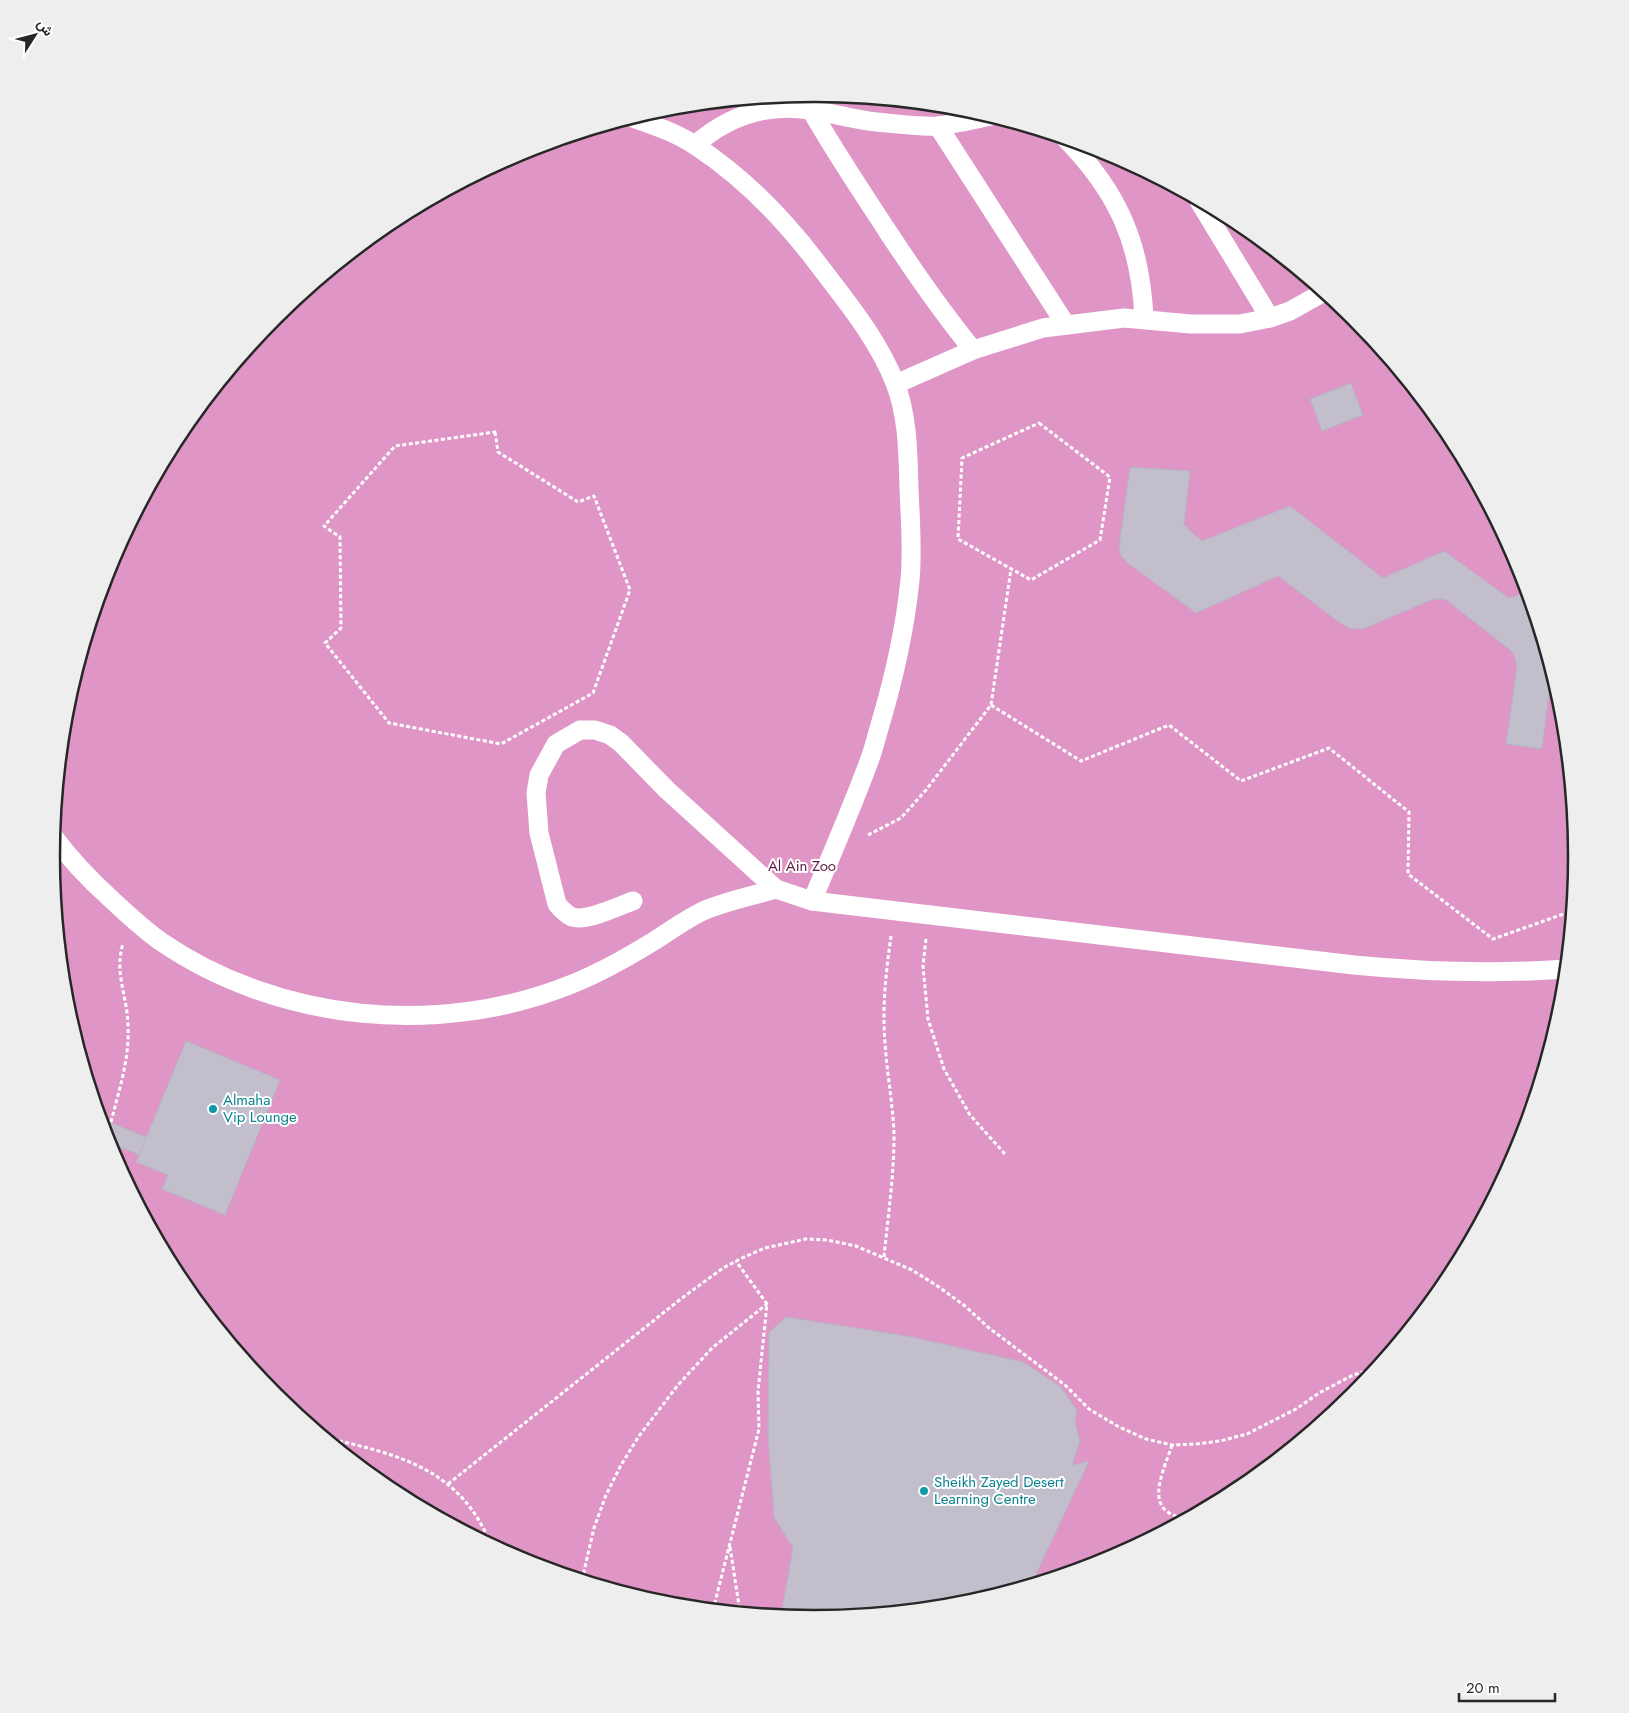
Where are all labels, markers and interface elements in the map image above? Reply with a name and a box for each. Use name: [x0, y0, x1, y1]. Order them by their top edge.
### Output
north arrow: [10, 10, 60, 60]
text: ش: [32, 15, 59, 40]
park label: Al Ain Zoo: [768, 855, 836, 877]
place label: Almaha Vip Lounge: [223, 1089, 297, 1128]
marker: Almaha Vip Lounge: [207, 1103, 219, 1115]
place label: Sheikh Zayed Desert Learning Centre: [934, 1471, 1064, 1510]
marker: Sheikh Zayed Desert Learning Centre: [918, 1485, 930, 1497]
scale bar: [1459, 1670, 1555, 1702]
text: 20 m: [1466, 1677, 1500, 1699]

